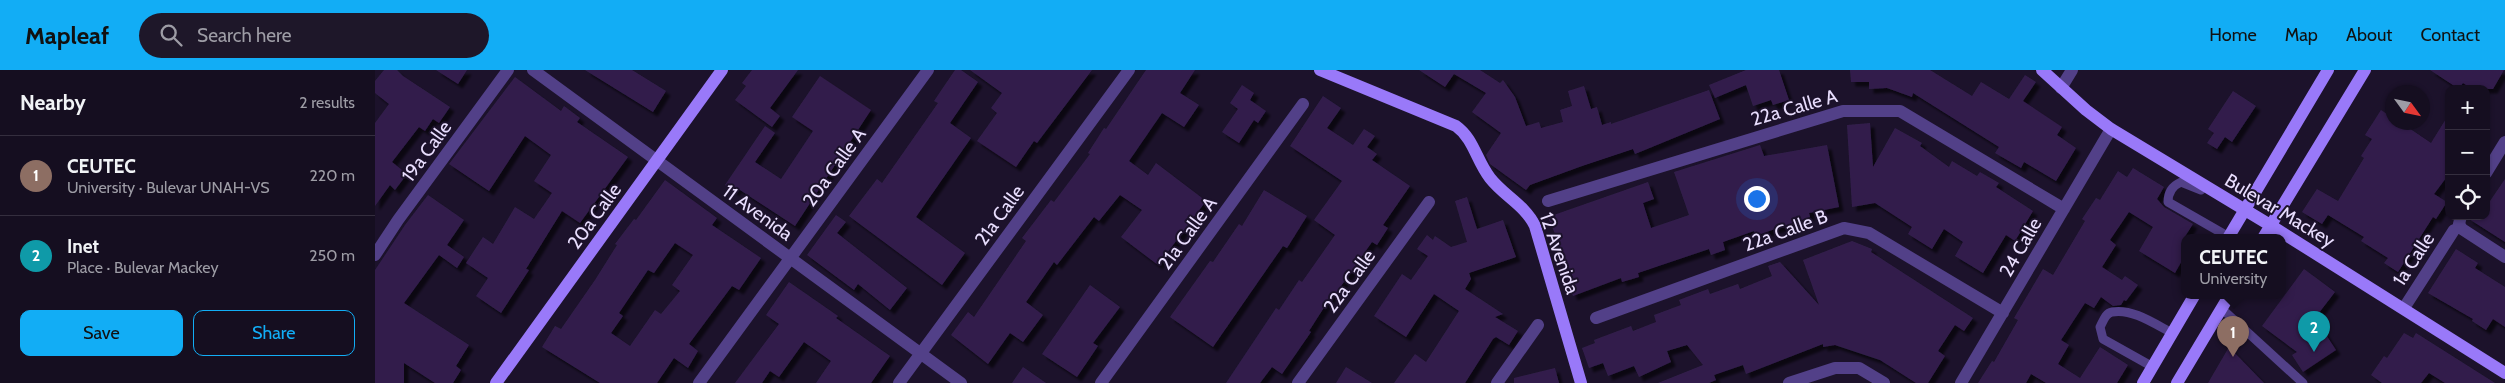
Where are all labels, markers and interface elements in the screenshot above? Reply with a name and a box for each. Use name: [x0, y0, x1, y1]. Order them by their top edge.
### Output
search box: [139, 13, 489, 58]
text: Mapleaf: [25, 21, 109, 50]
icon: search: [157, 21, 185, 49]
text: Search here: [197, 24, 291, 47]
text: Home: [2209, 24, 2257, 46]
text: Map: [2285, 24, 2318, 46]
text: About: [2346, 24, 2392, 46]
text: Contact: [2420, 24, 2480, 46]
street label: 22a Calle A: [1748, 84, 1840, 131]
north arrow: [2385, 85, 2430, 130]
map controls: [2445, 85, 2490, 220]
button: +: [2445, 85, 2490, 130]
text: Nearby: [20, 90, 86, 115]
text: 2 results: [299, 93, 355, 112]
street label: 19a Calle: [397, 116, 456, 186]
street label: 20a Calle A: [798, 123, 871, 211]
button: −: [2445, 130, 2490, 175]
text: CEUTEC: [67, 155, 136, 178]
text: 1: [33, 166, 39, 185]
text: 220 m: [309, 166, 355, 185]
street label: Bulevar Mackey: [2221, 169, 2339, 252]
button: locate: [2445, 175, 2490, 220]
text: University · Bulevar UNAH-VS: [67, 178, 270, 197]
street label: 20a Calle: [563, 179, 626, 254]
street label: 11 Avenida: [718, 179, 797, 245]
street label: 21a Calle: [970, 180, 1029, 250]
your location: [1744, 186, 1770, 212]
street label: 21a Calle A: [1153, 192, 1222, 274]
street label: 22a Calle B: [1740, 205, 1831, 256]
street label: 12 Avenida: [1535, 209, 1584, 297]
street label: 24 Calle: [1994, 213, 2047, 281]
street label: 1a Calle: [2388, 228, 2439, 290]
popup: [2181, 234, 2286, 299]
text: Inet: [67, 235, 99, 258]
street label: 22a Calle: [1319, 245, 1380, 317]
text: 2: [32, 246, 40, 265]
text: 250 m: [309, 246, 355, 265]
text: CEUTEC: [2199, 246, 2268, 269]
text: Place · Bulevar Mackey: [67, 258, 219, 277]
text: University: [2199, 269, 2267, 288]
button: Save: [20, 310, 183, 356]
button: Share: [193, 310, 355, 356]
pin: 2: [2298, 311, 2330, 352]
pin: 1: [2217, 316, 2249, 357]

